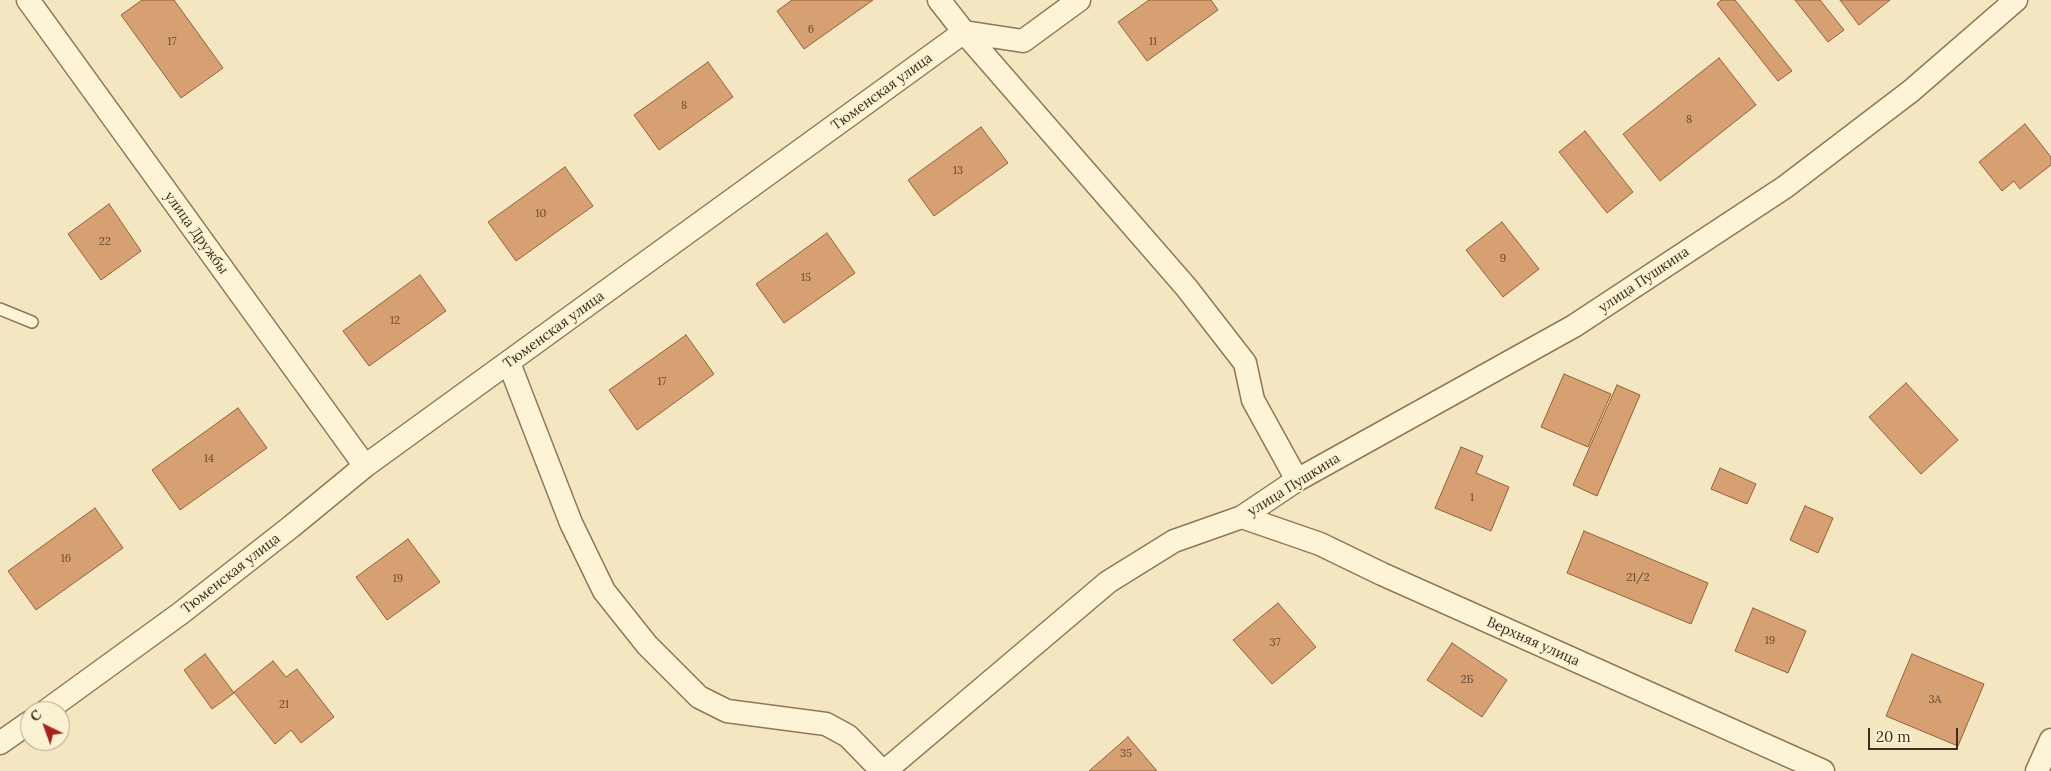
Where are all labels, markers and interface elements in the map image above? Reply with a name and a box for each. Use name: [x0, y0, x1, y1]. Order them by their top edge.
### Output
house number: 6: [808, 23, 814, 37]
house number: 17: [167, 35, 177, 49]
house number: 11: [1149, 35, 1157, 49]
street label: Тюменская улица: [828, 50, 936, 134]
house number: 8: [681, 99, 687, 113]
house number: 8: [1686, 113, 1692, 127]
house number: 13: [953, 164, 963, 178]
street label: улица Дружбы: [160, 188, 232, 278]
house number: 10: [536, 207, 546, 221]
house number: 22: [99, 235, 111, 249]
street label: улица Пушкина: [1596, 244, 1692, 316]
house number: 9: [1500, 252, 1506, 266]
house number: 15: [801, 271, 811, 285]
street label: Тюменская улица: [500, 288, 608, 372]
house number: 12: [390, 314, 400, 328]
house number: 17: [657, 375, 667, 389]
street label: улица Пушкина: [1245, 450, 1343, 520]
house number: 14: [204, 452, 214, 466]
house number: 1: [1470, 491, 1474, 505]
street label: Тюменская улица: [178, 530, 284, 618]
house number: 16: [61, 552, 71, 566]
house number: 21/2: [1626, 571, 1650, 585]
house number: 19: [393, 572, 403, 586]
street label: Верхняя улица: [1484, 614, 1582, 670]
house number: 19: [1765, 634, 1775, 648]
house number: 37: [1270, 636, 1280, 650]
house number: 2Б: [1461, 673, 1473, 687]
house number: 3А: [1928, 693, 1942, 707]
house number: 21: [279, 698, 289, 712]
north arrow: [20, 701, 70, 751]
text: С: [26, 706, 45, 726]
scale bar: [1871, 718, 1961, 750]
text: 20 m: [1876, 727, 1911, 746]
house number: 35: [1120, 747, 1132, 761]

